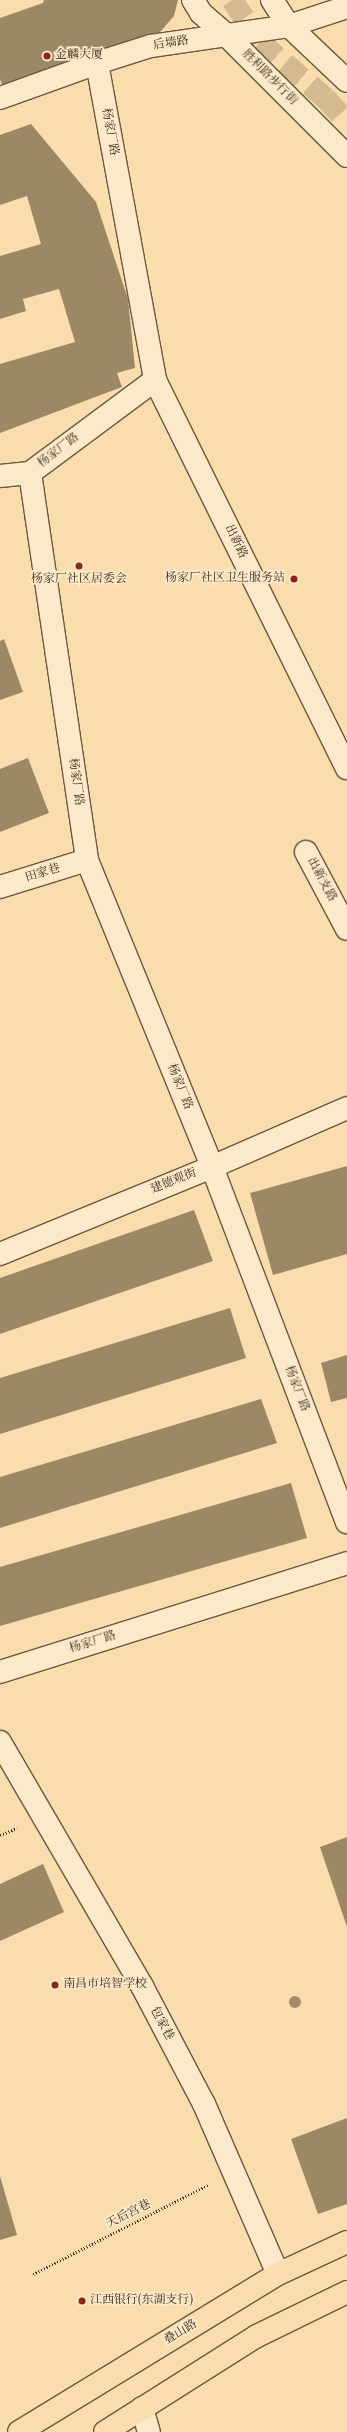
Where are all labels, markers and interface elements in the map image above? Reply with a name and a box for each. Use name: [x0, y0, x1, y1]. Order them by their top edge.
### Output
street label: 后墙路: [152, 34, 190, 54]
street label: 胜利路步行街: [238, 47, 300, 109]
place label: 金麟大厦: [55, 49, 103, 63]
marker: 金麟大厦: [42, 51, 52, 61]
street label: 杨家厂路: [98, 107, 120, 157]
street label: 杨家厂路: [35, 431, 83, 471]
street label: 出新路: [221, 523, 249, 561]
marker: 杨家厂社区居委会: [74, 561, 84, 571]
place label: 杨家厂社区卫生服务站: [165, 572, 285, 586]
place label: 杨家厂社区居委会: [31, 573, 127, 587]
marker: 杨家厂社区卫生服务站: [288, 573, 300, 585]
street label: 杨家厂路: [65, 757, 85, 807]
street label: 出新支路: [303, 855, 339, 905]
street label: 田家巷: [24, 862, 62, 886]
street label: 杨家厂路: [163, 1062, 195, 1112]
street label: 建德观街: [149, 1166, 199, 1198]
street label: 杨家厂路: [281, 1364, 311, 1414]
street label: 杨家厂路: [68, 1629, 118, 1657]
place label: 南昌市培智学校: [63, 1978, 147, 1992]
marker: 南昌市培智学校: [50, 1980, 60, 1990]
street label: 包家巷: [146, 2005, 176, 2043]
street label: 天后宫巷: [104, 2198, 154, 2232]
place label: 江西银行(东湖支行): [90, 2294, 193, 2308]
marker: 江西银行(东湖支行): [77, 2296, 87, 2306]
street label: 叠山路: [162, 2318, 200, 2348]

